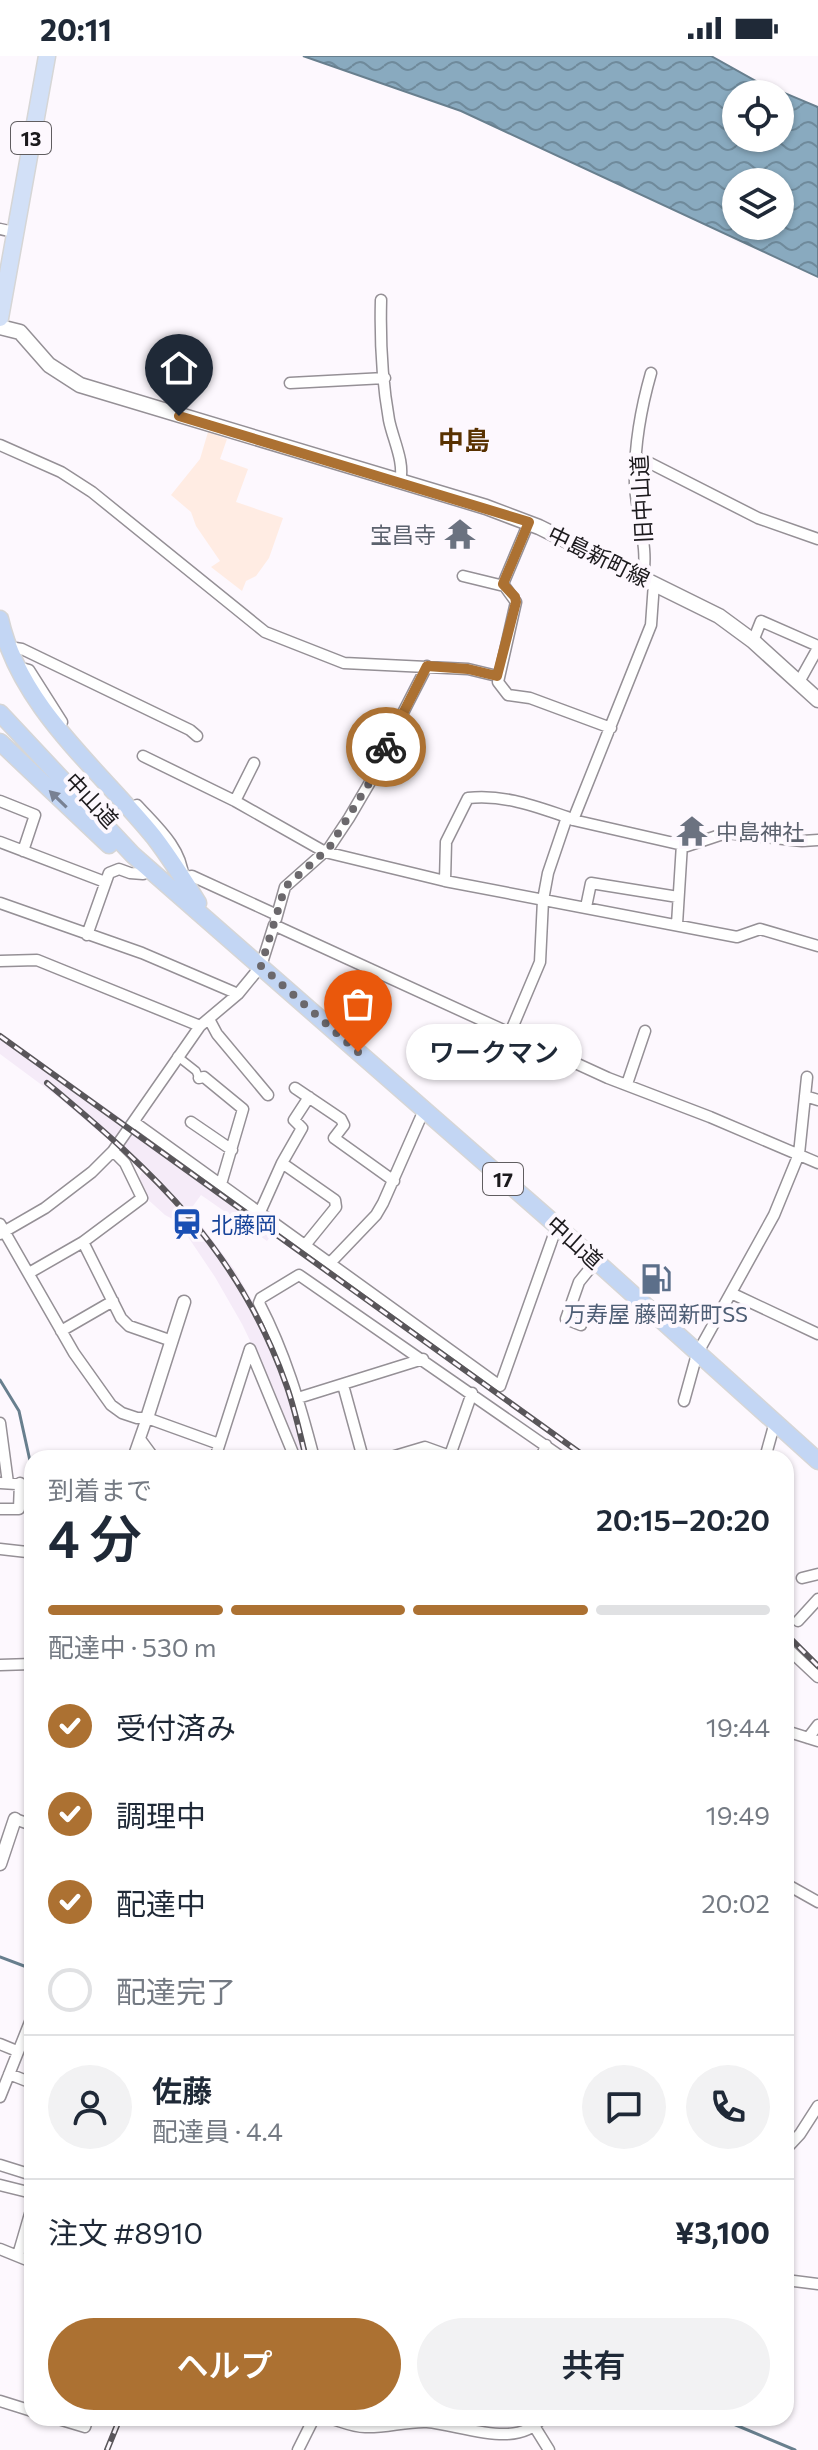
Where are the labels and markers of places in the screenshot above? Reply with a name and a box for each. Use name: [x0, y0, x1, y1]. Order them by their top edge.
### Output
pin: [145, 334, 213, 416]
temple icon: 宝昌寺: [443, 517, 477, 551]
place label: 宝昌寺: [370, 521, 436, 548]
temple icon: 中島神社: [675, 814, 709, 848]
place label: 中島神社: [716, 818, 804, 845]
pin: [324, 970, 392, 1052]
callout: ワークマン: [406, 1024, 582, 1080]
station icon: 北藤岡: [170, 1207, 204, 1241]
place label: 北藤岡: [211, 1211, 277, 1238]
fuel station icon: 万寿屋 藤岡新町SS: [639, 1262, 673, 1296]
place label: 万寿屋 藤岡新町SS: [564, 1300, 748, 1327]

